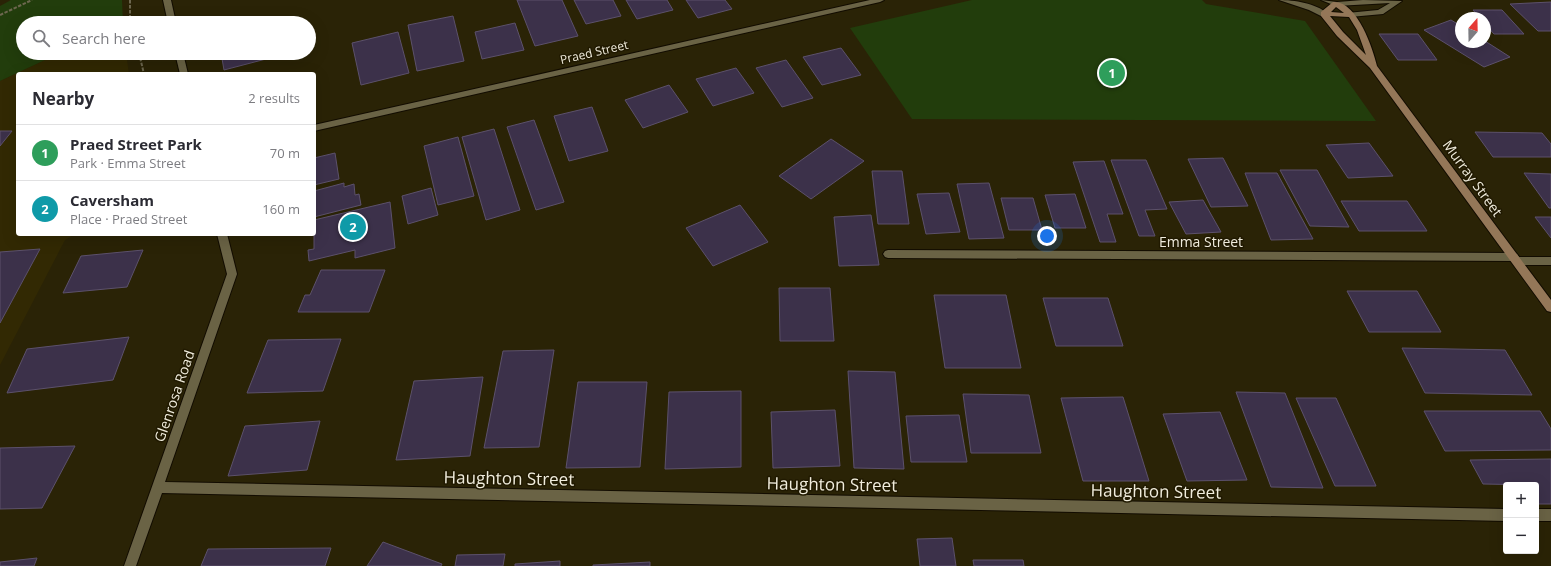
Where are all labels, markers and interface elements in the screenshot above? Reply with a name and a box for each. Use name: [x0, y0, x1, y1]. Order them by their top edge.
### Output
north arrow: [1455, 12, 1491, 48]
search box: [16, 16, 316, 60]
icon: search: [30, 27, 52, 49]
text: Search here: [62, 28, 146, 48]
street label: Praed Street: [558, 36, 630, 68]
pin: 1: [1099, 58, 1125, 88]
text: Nearby: [32, 87, 94, 110]
text: 2 results: [248, 89, 300, 107]
text: Praed Street Park: [70, 134, 202, 154]
street label: Murray Street: [1439, 136, 1507, 220]
text: 1: [41, 144, 49, 162]
text: 70 m: [270, 144, 300, 162]
text: Park · Emma Street: [70, 154, 186, 172]
text: Caversham: [70, 190, 154, 210]
text: 2: [41, 200, 49, 218]
text: 160 m: [262, 200, 300, 218]
text: Place · Praed Street: [70, 210, 187, 228]
pin: 2: [340, 212, 366, 242]
your location: [1037, 226, 1057, 246]
street label: Emma Street: [1159, 232, 1243, 251]
street label: Glenrosa Road: [149, 348, 199, 444]
street label: Haughton Street: [443, 465, 575, 491]
street label: Haughton Street: [766, 471, 898, 497]
street label: Haughton Street: [1090, 478, 1222, 504]
map controls: [1503, 482, 1539, 554]
button: +: [1503, 482, 1539, 518]
button: −: [1503, 518, 1539, 554]

